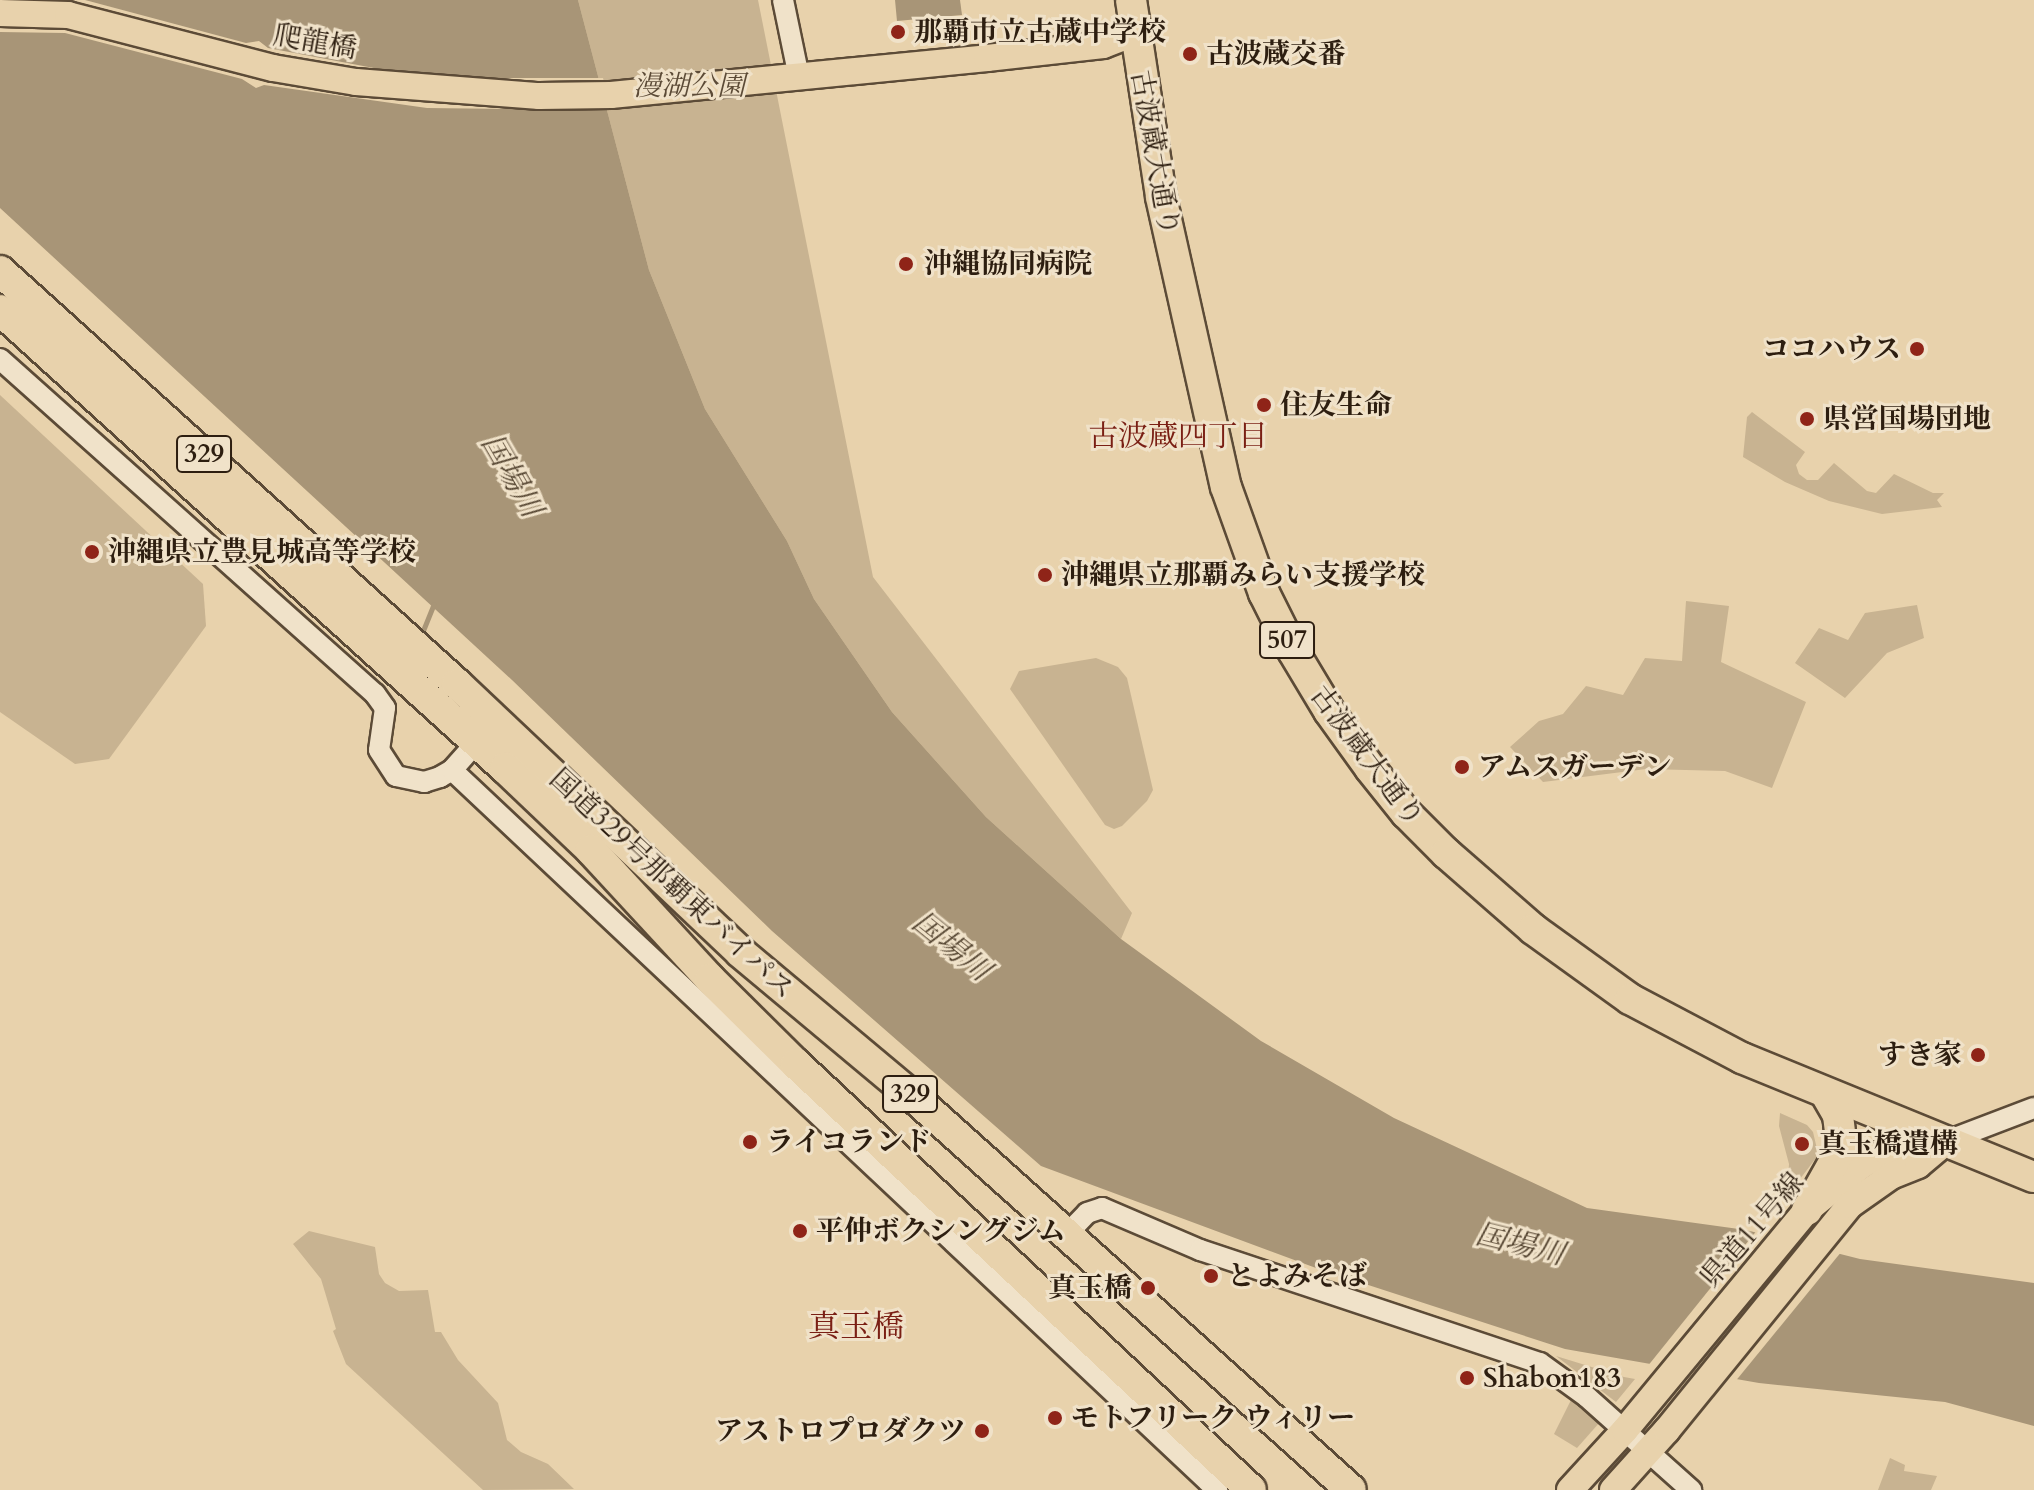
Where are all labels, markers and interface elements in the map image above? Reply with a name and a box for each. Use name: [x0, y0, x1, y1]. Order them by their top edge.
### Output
place label: 那覇市立古蔵中学校: [914, 15, 1166, 49]
street label: 爬龍橋: [271, 18, 359, 66]
marker: 那覇市立古蔵中学校: [889, 23, 907, 41]
place label: 古波蔵交番: [1206, 37, 1346, 71]
marker: 古波蔵交番: [1181, 45, 1199, 63]
street label: 古波蔵大通り: [1124, 67, 1186, 239]
park label: 漫湖公園: [633, 69, 745, 103]
place label: 沖縄協同病院: [924, 247, 1092, 281]
marker: 沖縄協同病院: [895, 253, 917, 275]
place label: ココハウス: [1761, 332, 1901, 366]
marker: ココハウス: [1908, 340, 1926, 358]
place label: 住友生命: [1280, 388, 1392, 422]
marker: 住友生命: [1255, 396, 1273, 414]
place label: 県営国場団地: [1823, 402, 1991, 436]
marker: 県営国場団地: [1798, 410, 1816, 428]
district label: 古波蔵四丁目: [1088, 419, 1268, 455]
water label: 国場川: [473, 428, 549, 524]
road number: 329: [176, 432, 232, 476]
place label: 沖縄県立豊見城高等学校: [108, 535, 416, 569]
marker: 沖縄県立豊見城高等学校: [83, 543, 101, 561]
place label: 沖縄県立那覇みらい支援学校: [1061, 558, 1425, 592]
marker: 沖縄県立那覇みらい支援学校: [1036, 566, 1054, 584]
road number: 507: [1259, 618, 1315, 662]
street label: 古波蔵大通り: [1303, 679, 1431, 833]
place label: アムスガーデン: [1478, 750, 1674, 784]
marker: アムスガーデン: [1453, 758, 1471, 776]
street label: 国道329号那覇東バイパス: [542, 762, 802, 1006]
water label: 国場川: [905, 905, 997, 989]
place label: すき家: [1878, 1038, 1962, 1072]
marker: すき家: [1969, 1046, 1987, 1064]
road number: 329: [882, 1072, 938, 1116]
place label: ライコランド: [766, 1125, 934, 1159]
place label: 真玉橋遺構: [1818, 1127, 1958, 1161]
marker: ライコランド: [741, 1133, 759, 1151]
marker: 真玉橋遺構: [1793, 1135, 1811, 1153]
street label: 県道11号線: [1693, 1166, 1811, 1294]
place label: 平仲ボクシングジム: [816, 1214, 1068, 1248]
water label: 国場川: [1472, 1217, 1568, 1273]
marker: 平仲ボクシングジム: [791, 1222, 809, 1240]
place label: とよみそば: [1227, 1259, 1367, 1293]
marker: とよみそば: [1202, 1267, 1220, 1285]
place label: 真玉橋: [1048, 1271, 1132, 1305]
marker: 真玉橋: [1139, 1279, 1157, 1297]
district label: 真玉橋: [808, 1308, 904, 1346]
place label: Shabon183: [1483, 1361, 1621, 1395]
marker: Shabon183: [1458, 1369, 1476, 1387]
place label: モトフリーク ウィリー: [1071, 1401, 1359, 1435]
marker: モトフリーク ウィリー: [1046, 1409, 1064, 1427]
place label: アストロプロダクツ: [714, 1414, 966, 1448]
marker: アストロプロダクツ: [973, 1422, 991, 1440]

